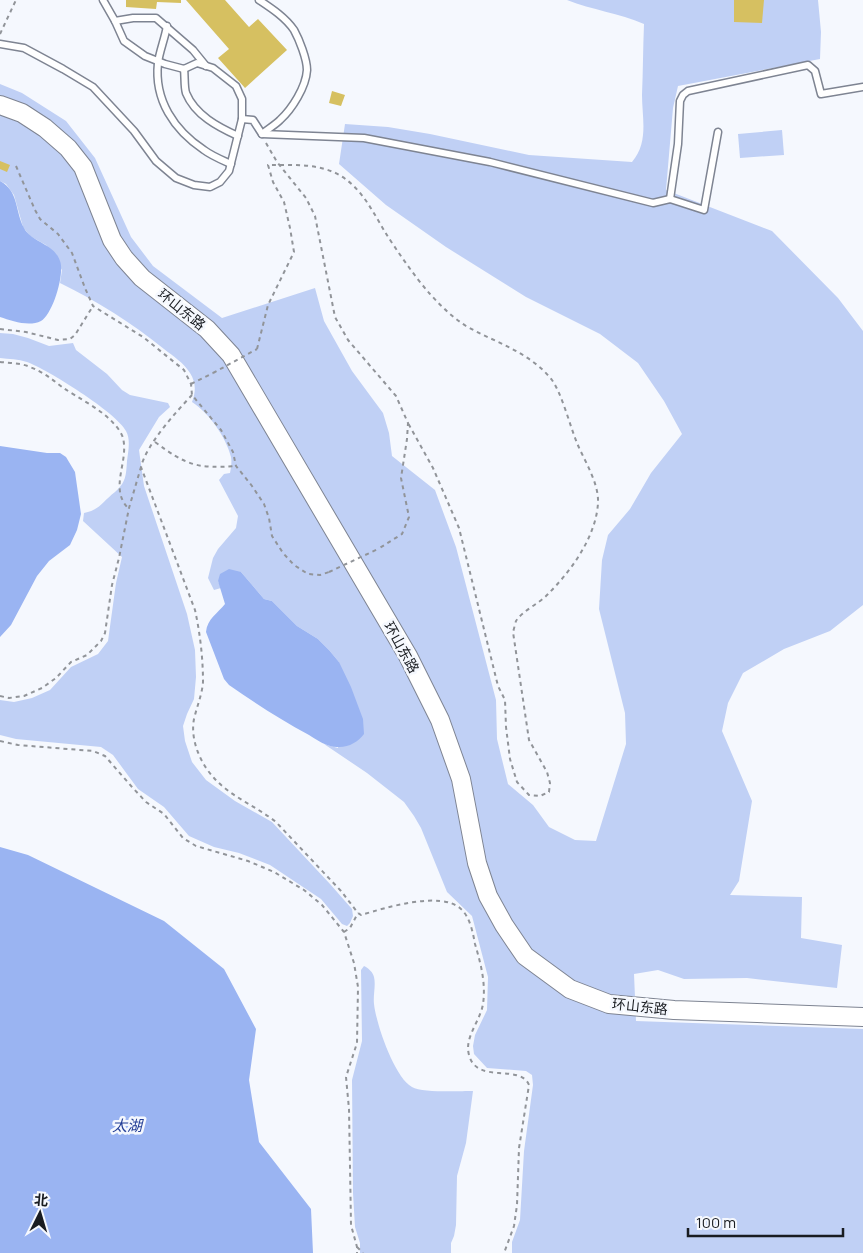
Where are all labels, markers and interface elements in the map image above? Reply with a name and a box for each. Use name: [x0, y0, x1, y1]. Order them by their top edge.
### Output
street label: 环山东路: [154, 284, 210, 334]
street label: 环山东路: [380, 618, 424, 676]
street label: 环山东路: [611, 994, 669, 1018]
water label: 太湖: [112, 1115, 144, 1136]
north arrow: [15, 1188, 65, 1238]
text: 北: [33, 1189, 49, 1210]
scale bar: [688, 1206, 843, 1238]
text: 100 m: [696, 1212, 736, 1233]

